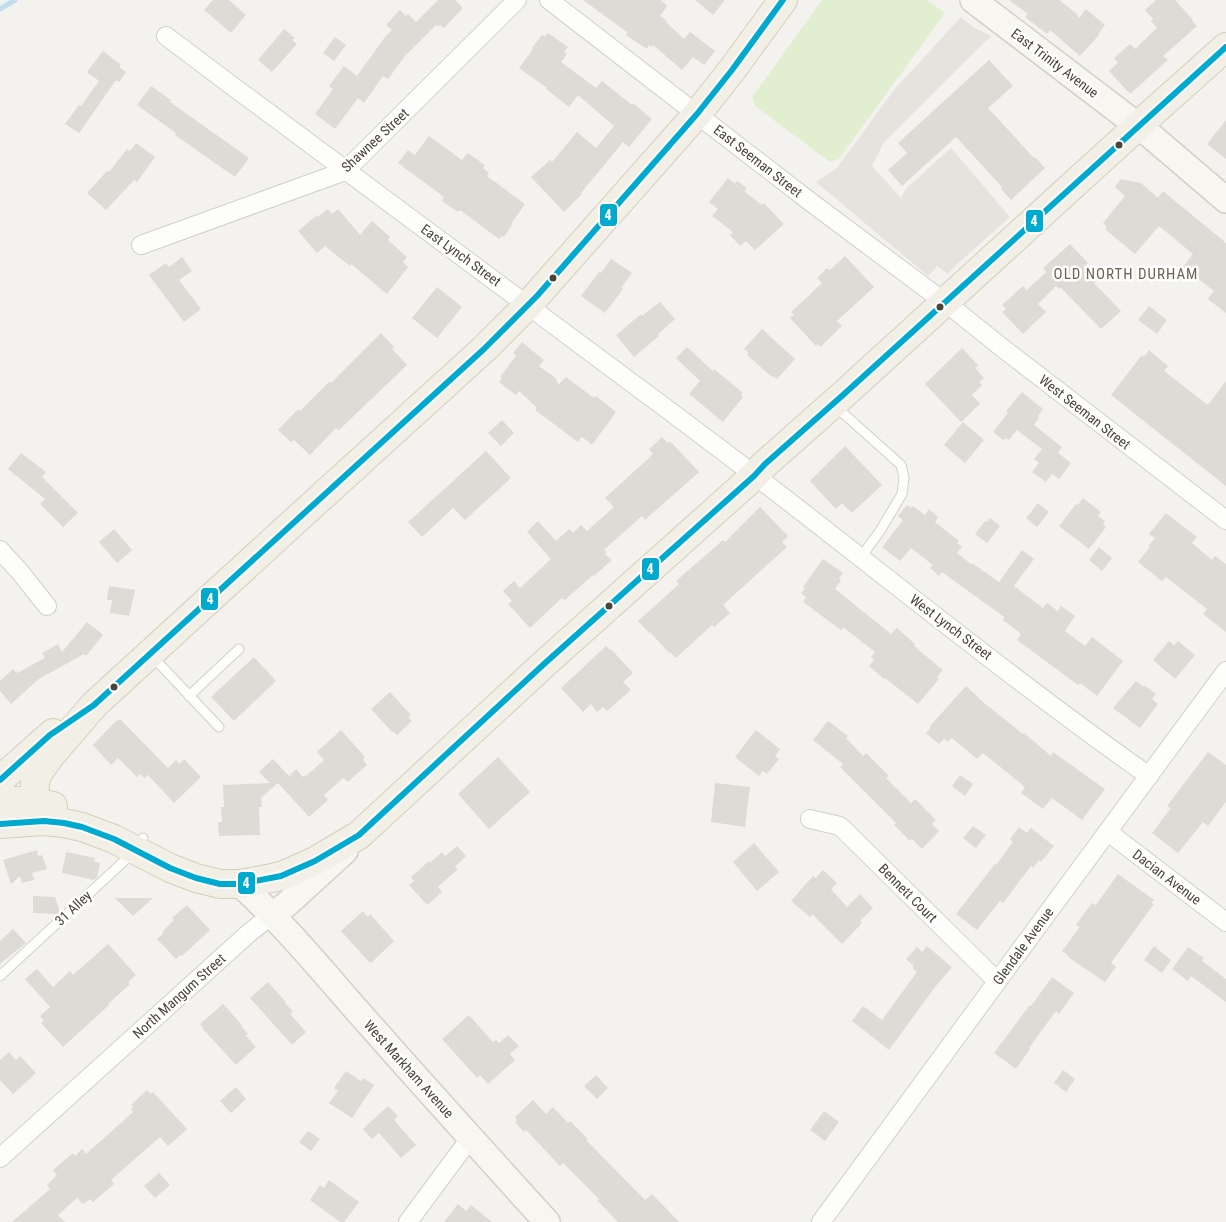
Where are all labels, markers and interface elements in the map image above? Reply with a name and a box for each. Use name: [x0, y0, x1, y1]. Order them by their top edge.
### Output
street label: East Trinity Avenue: [1008, 25, 1102, 101]
street label: Shawnee Street: [338, 105, 412, 175]
street label: East Seeman Street: [711, 121, 805, 201]
unlabelled marker: [1114, 140, 1124, 150]
line badge: 4: [599, 203, 618, 227]
text: 4: [604, 207, 612, 223]
line badge: 4: [1025, 209, 1044, 233]
text: 4: [1030, 213, 1038, 229]
street label: East Lynch Street: [418, 221, 504, 289]
district label: OLD NORTH DURHAM: [1054, 265, 1198, 283]
unlabelled marker: [548, 273, 558, 283]
unlabelled marker: [935, 302, 945, 312]
street label: West Seeman Street: [1036, 371, 1134, 453]
line badge: 4: [641, 557, 660, 581]
text: 4: [646, 561, 654, 577]
line badge: 4: [200, 587, 219, 611]
text: 4: [206, 591, 214, 607]
street label: West Lynch Street: [907, 591, 995, 663]
unlabelled marker: [604, 601, 614, 611]
unlabelled marker: [109, 682, 119, 692]
street label: Dacian Avenue: [1130, 846, 1205, 908]
street label: Bennett Court: [875, 860, 941, 926]
line badge: 4: [237, 871, 256, 895]
text: 4: [242, 875, 250, 891]
street label: 31 Alley: [52, 887, 95, 929]
street label: Glendale Avenue: [990, 904, 1057, 988]
street label: North Mangum Street: [130, 950, 228, 1042]
street label: West Markham Avenue: [361, 1017, 457, 1122]

